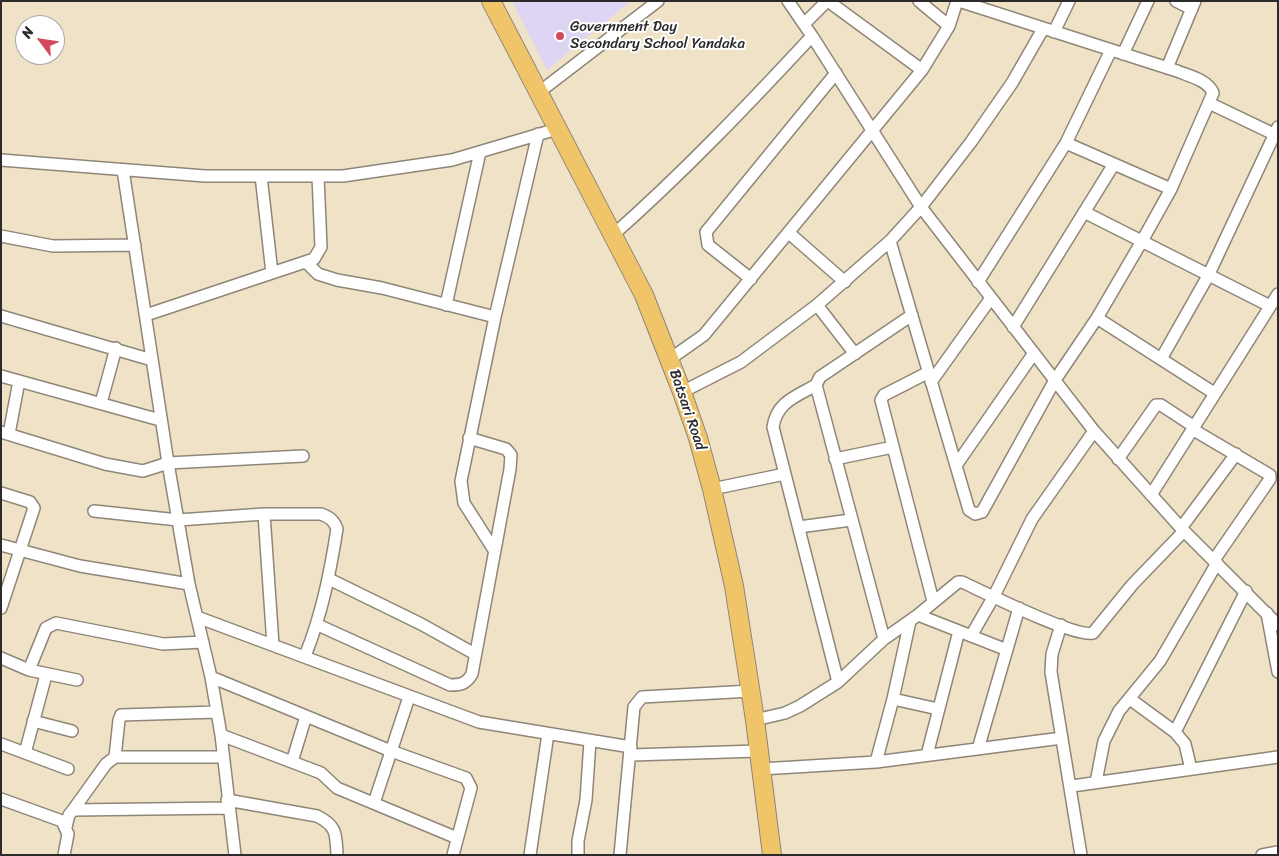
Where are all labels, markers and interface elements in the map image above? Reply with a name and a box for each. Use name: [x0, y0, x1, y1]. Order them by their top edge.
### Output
north arrow: [15, 15, 65, 65]
place label: Government Day Secondary School Yandaka: [570, 18, 745, 53]
text: N: [14, 22, 41, 43]
marker: Government Day Secondary School Yandaka: [554, 30, 566, 42]
street label: Batsari Road: [665, 367, 709, 453]

